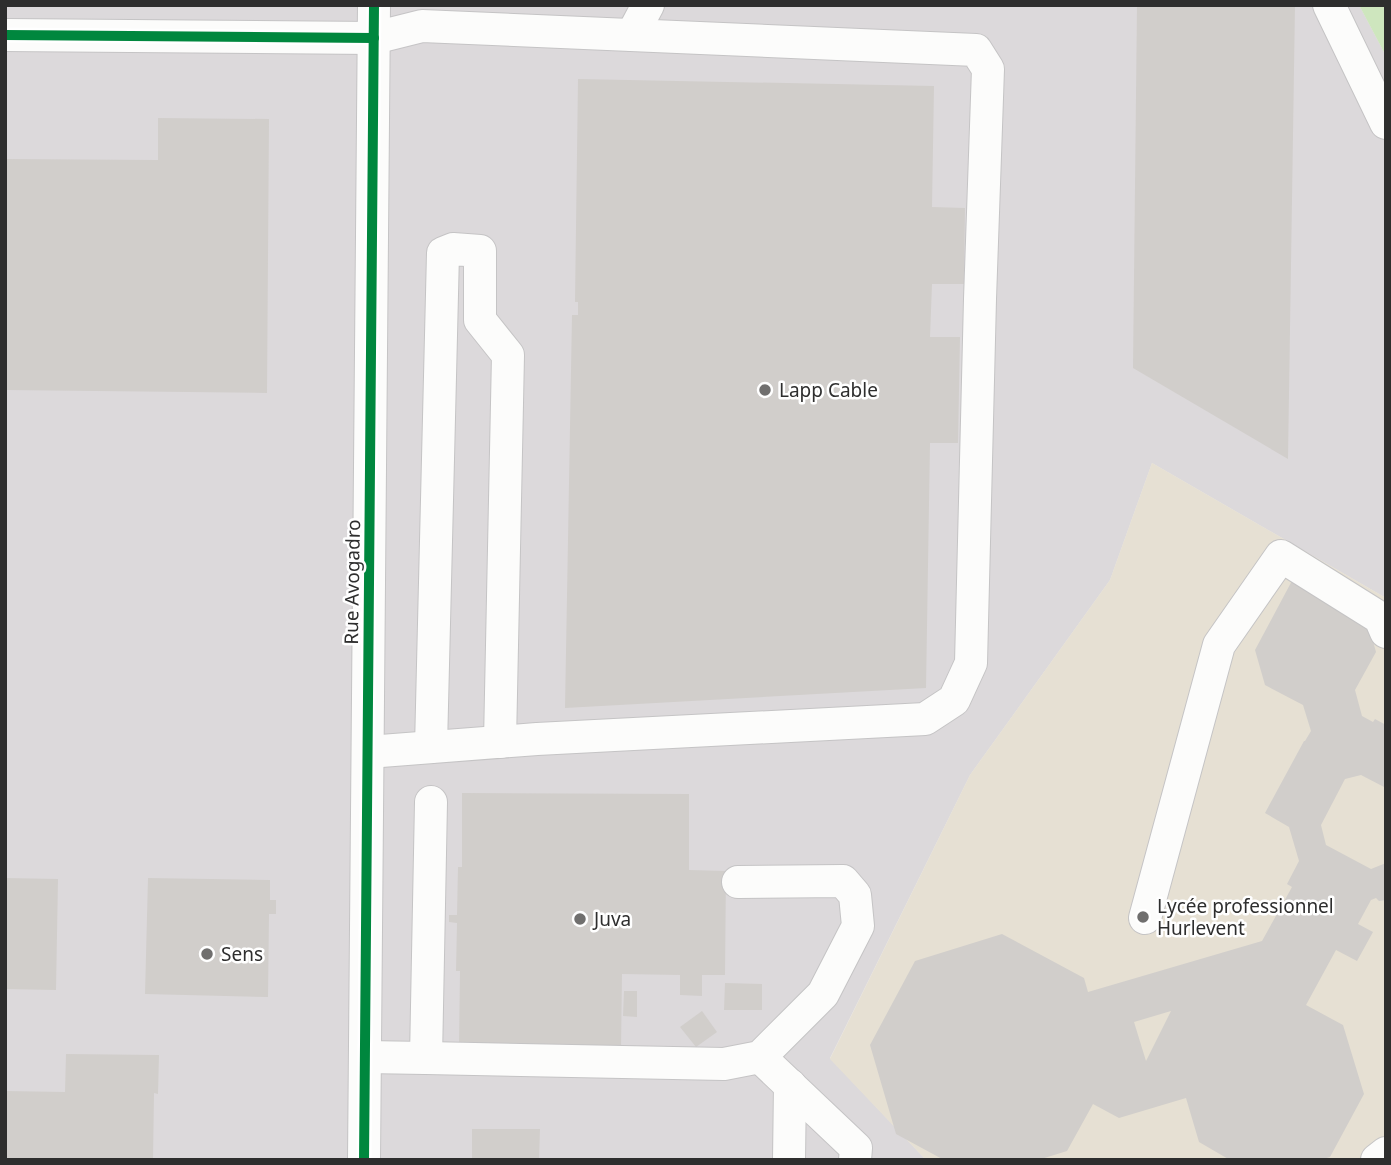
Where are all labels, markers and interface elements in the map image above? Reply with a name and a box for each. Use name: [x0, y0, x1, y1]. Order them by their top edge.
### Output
place label: Lapp Cable: [779, 377, 878, 403]
marker: Lapp Cable: [757, 382, 773, 398]
street label: Rue Avogadro: [338, 519, 366, 645]
place label: Lycée professionnel Hurlevent: [1157, 893, 1334, 941]
place label: Juva: [592, 906, 631, 932]
marker: Lycée professionnel Hurlevent: [1135, 909, 1151, 925]
marker: Juva: [572, 911, 588, 927]
place label: Sens: [221, 941, 263, 967]
marker: Sens: [199, 946, 215, 962]

